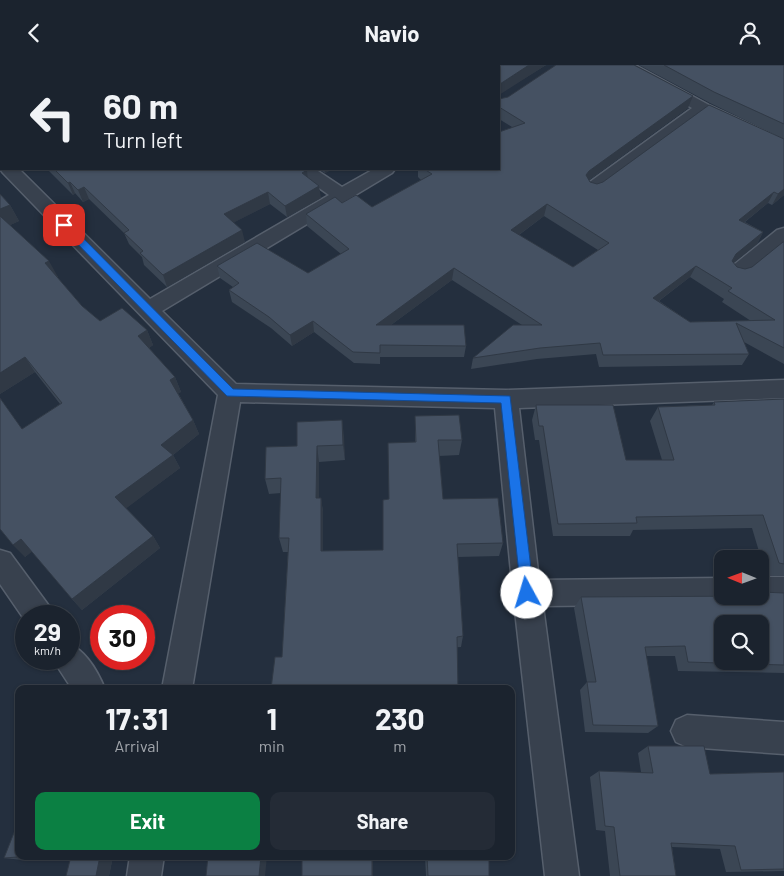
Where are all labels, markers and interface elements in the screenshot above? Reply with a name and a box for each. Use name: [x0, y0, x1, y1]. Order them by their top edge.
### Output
icon: back: [20, 19, 48, 47]
icon: person: [736, 19, 764, 47]
text: Navio: [364, 20, 420, 46]
text: 60 m: [103, 84, 178, 126]
icon: left: [20, 85, 85, 150]
text: Turn left: [103, 126, 183, 152]
pin: [43, 204, 85, 246]
icon: arrive: [50, 211, 78, 239]
north arrow: [714, 550, 769, 605]
map controls: [714, 550, 769, 670]
position arrow: [500, 566, 552, 618]
speed limit sign: 30: [90, 605, 155, 670]
button: search: [714, 615, 769, 670]
text: 29: [34, 616, 61, 646]
text: km/h: [34, 643, 61, 657]
text: 17:31: [105, 700, 168, 736]
text: 1: [266, 700, 277, 736]
text: 230: [375, 700, 425, 736]
text: Arrival: [115, 736, 159, 755]
text: min: [259, 736, 285, 755]
text: m: [393, 736, 406, 755]
button: Exit: [35, 792, 260, 850]
button: Share: [270, 792, 495, 850]

